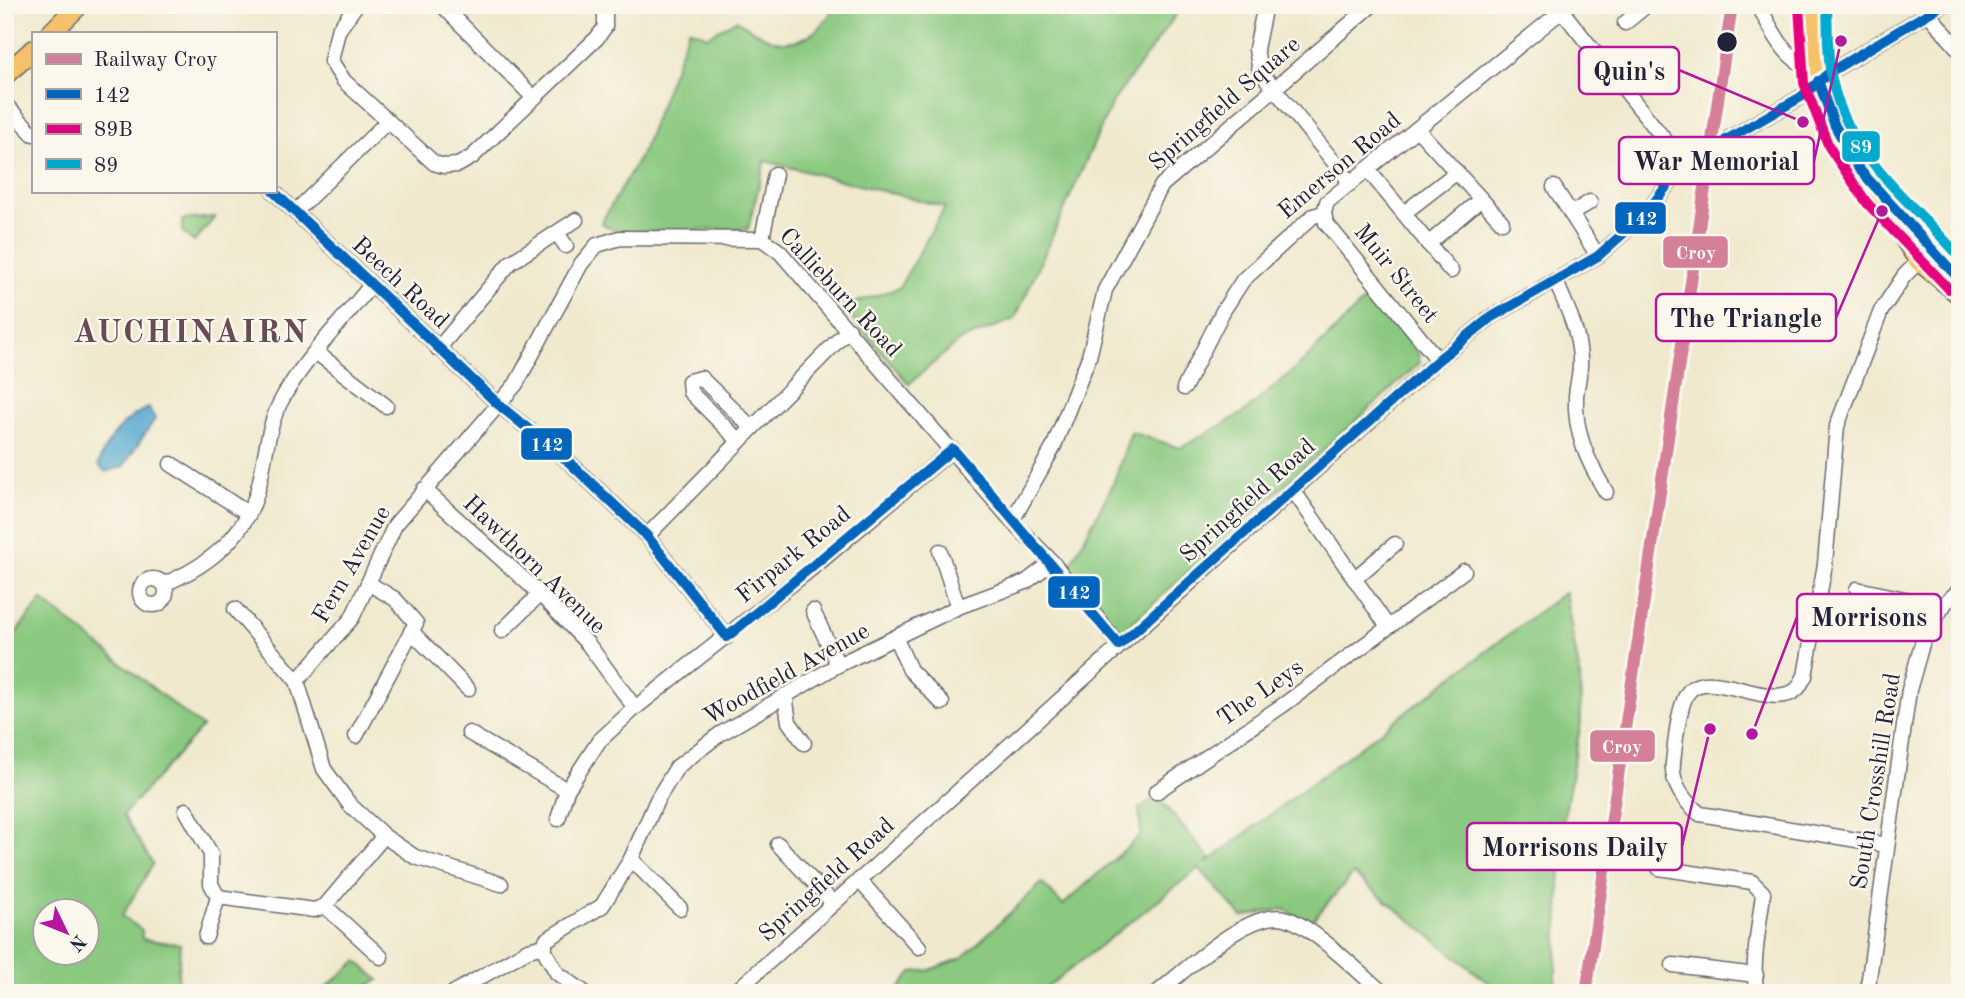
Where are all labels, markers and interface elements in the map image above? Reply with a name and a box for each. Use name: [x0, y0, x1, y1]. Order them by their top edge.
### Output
unlabelled marker: [1715, 30, 1739, 54]
legend: [32, 32, 276, 192]
street label: Springfield Square: [1145, 33, 1305, 176]
callout: Quin's: [1579, 47, 1679, 94]
text: Railway Croy: [94, 50, 218, 71]
text: Quin's: [1593, 60, 1665, 86]
text: 142: [94, 86, 131, 107]
street label: Emerson Road: [1274, 108, 1406, 225]
text: 89B: [94, 120, 133, 141]
line badge: 89: [1841, 130, 1881, 163]
callout: War Memorial: [1619, 137, 1814, 184]
text: 89: [1850, 139, 1872, 158]
text: War Memorial: [1633, 150, 1799, 176]
text: 89: [94, 156, 118, 177]
line badge: 142: [1614, 201, 1667, 235]
text: 142: [1624, 211, 1658, 230]
street label: Muir Street: [1348, 220, 1442, 328]
street label: Callieburn Road: [774, 224, 905, 362]
street label: Beech Road: [347, 233, 453, 334]
line badge: Croy: [1662, 235, 1729, 269]
text: Croy: [1676, 245, 1716, 264]
callout: The Triangle: [1656, 294, 1836, 341]
text: The Triangle: [1670, 307, 1822, 333]
district label: AUCHINAIRN: [73, 318, 309, 350]
line badge: 142: [520, 427, 573, 461]
street label: Springfield Road: [1176, 435, 1320, 568]
text: 142: [530, 437, 564, 456]
street label: Hawthorn Avenue: [458, 492, 610, 639]
street label: Fern Avenue: [310, 502, 396, 628]
street label: Firpark Road: [733, 502, 856, 609]
line badge: 142: [1047, 575, 1101, 609]
text: 142: [1057, 585, 1091, 604]
callout: Morrisons: [1797, 594, 1941, 641]
text: Morrisons: [1811, 606, 1927, 632]
street label: Woodfield Avenue: [700, 619, 874, 730]
street label: The Leys: [1214, 656, 1308, 732]
street label: South Crosshill Road: [1848, 671, 1906, 891]
line badge: Croy: [1589, 729, 1656, 763]
text: Croy: [1602, 739, 1642, 758]
street label: Springfield Road: [755, 814, 899, 947]
callout: Morrisons Daily: [1467, 823, 1682, 870]
text: Morrisons Daily: [1482, 836, 1668, 862]
north arrow: [32, 897, 102, 967]
text: N: [64, 930, 89, 954]

